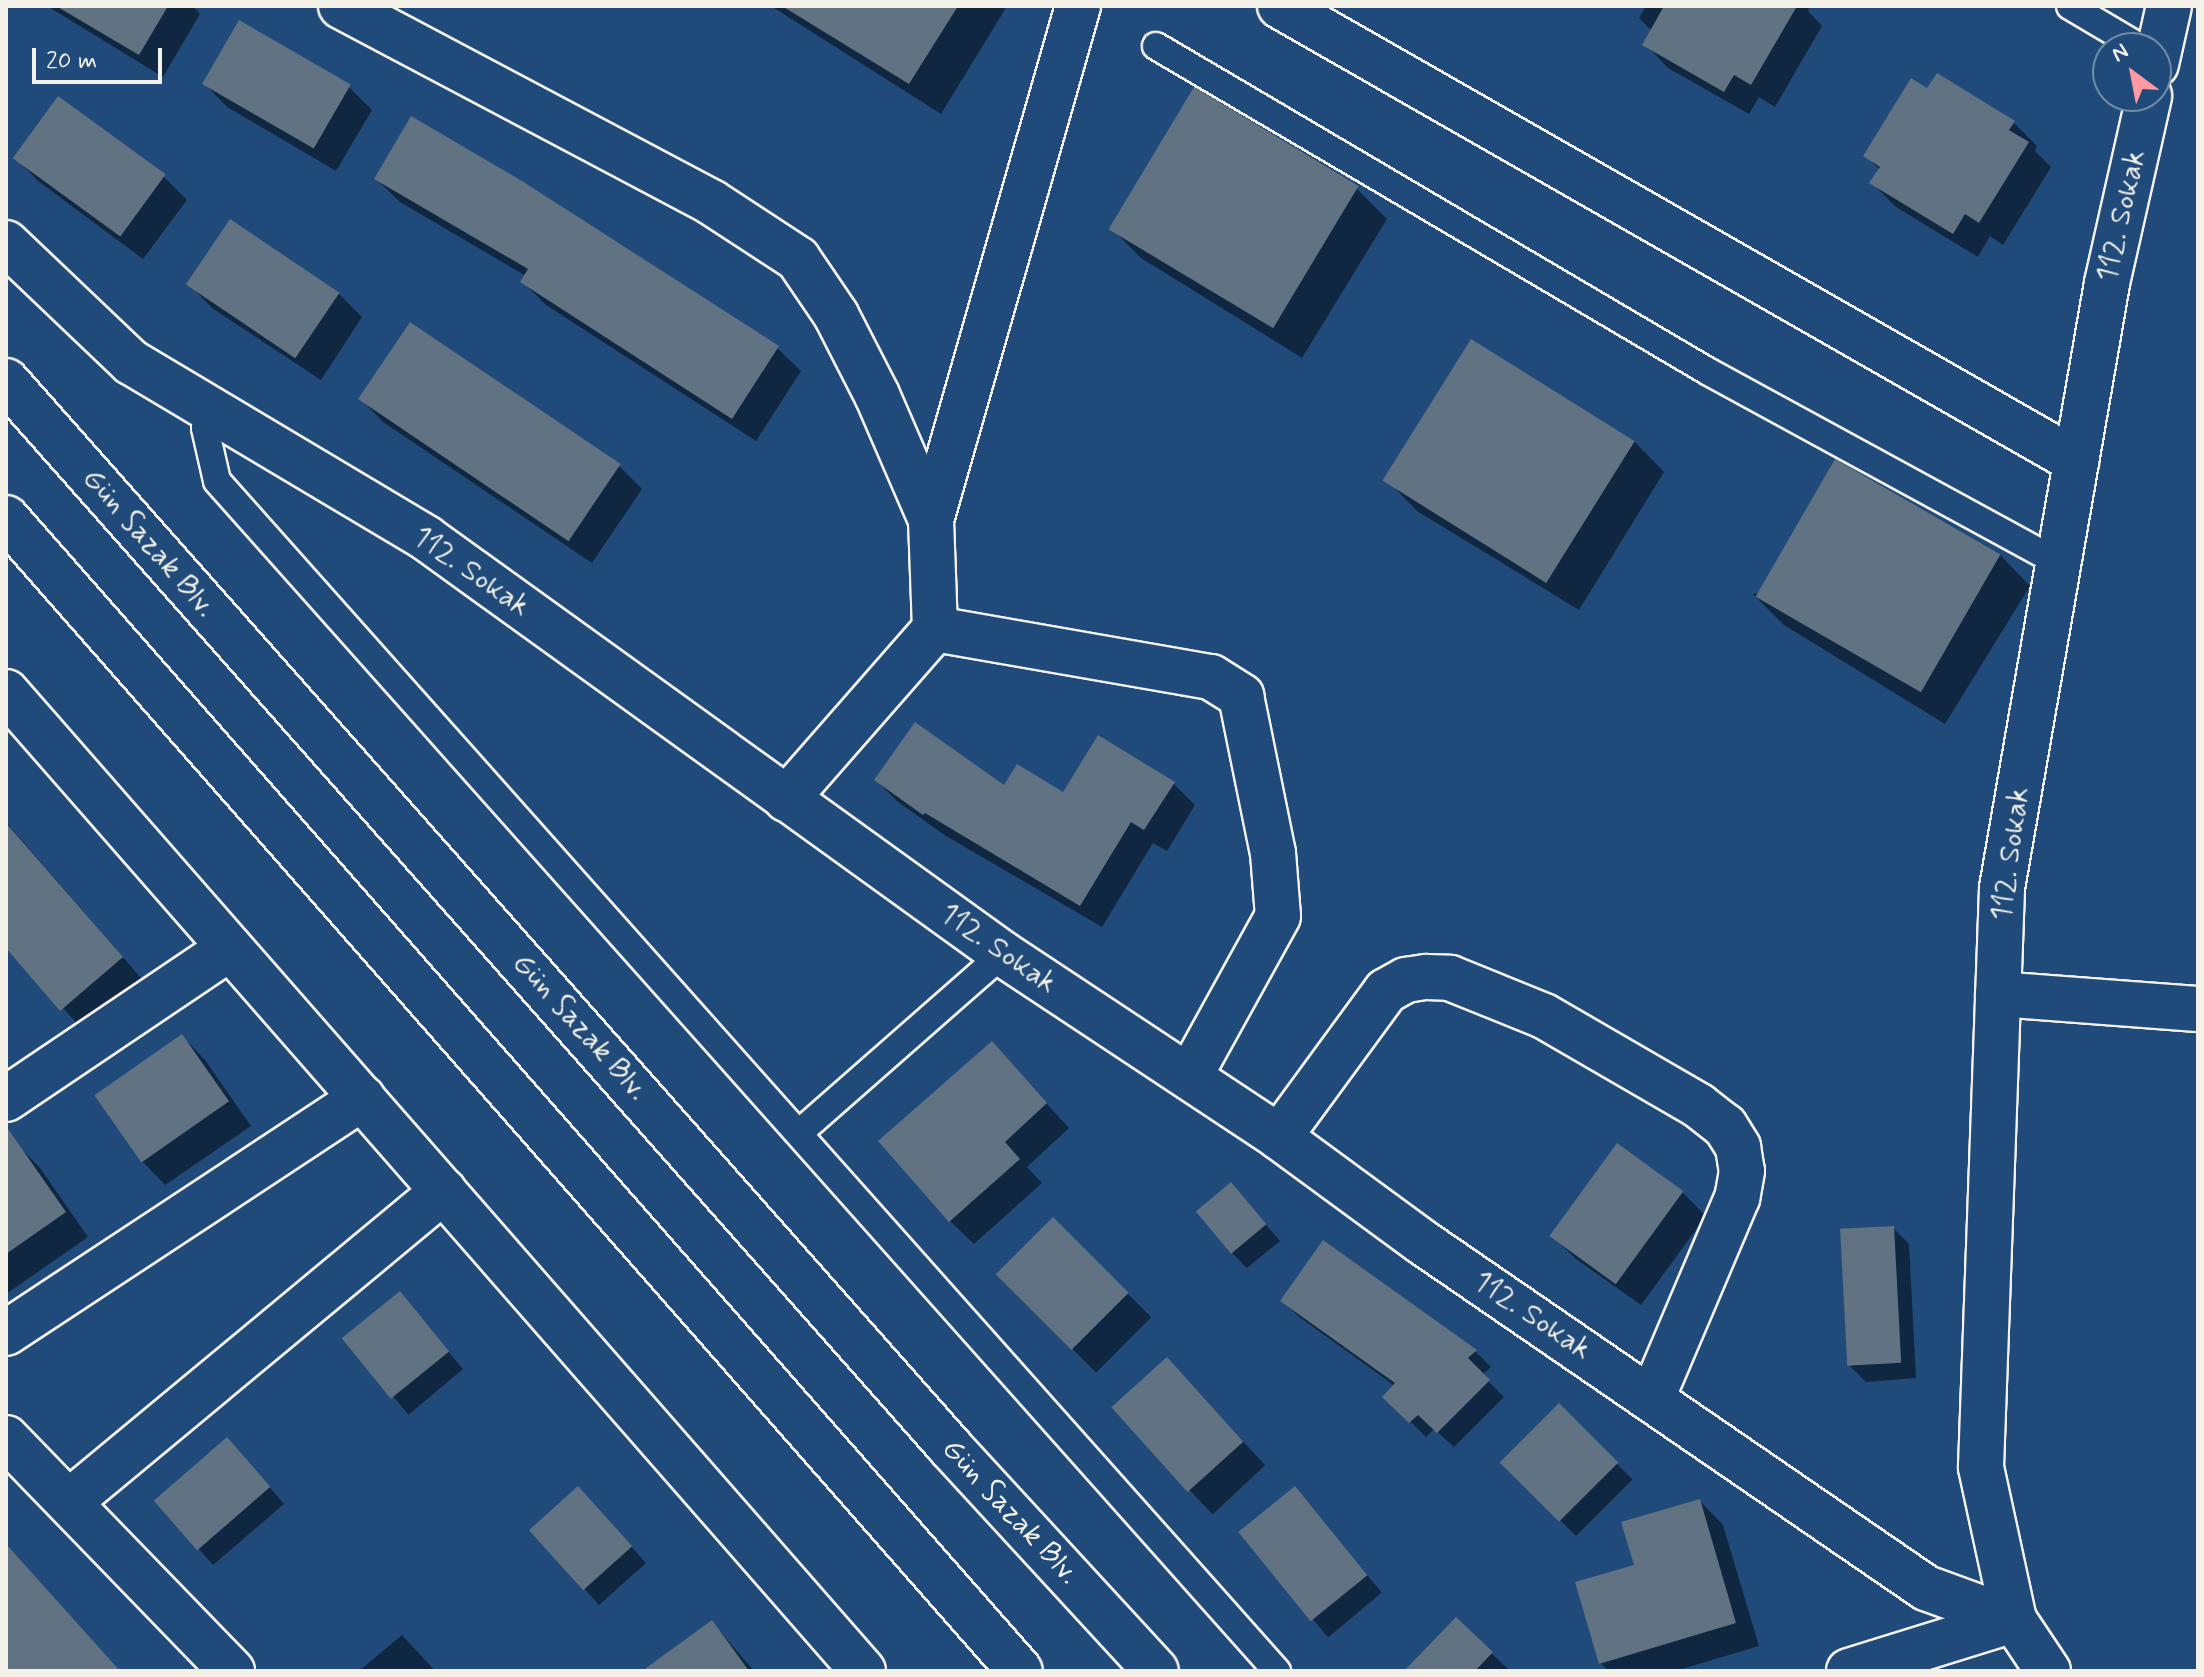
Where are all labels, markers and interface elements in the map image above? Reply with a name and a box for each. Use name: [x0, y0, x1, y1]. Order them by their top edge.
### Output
scale bar: [36, 32, 166, 82]
north arrow: [2092, 32, 2172, 112]
text: N: [2107, 38, 2134, 69]
text: 20 m: [46, 46, 97, 77]
street label: 112. Sokak: [2089, 146, 2155, 286]
street label: Gün Sazak Blv.: [74, 460, 224, 626]
street label: 112. Sokak: [406, 519, 536, 625]
street label: 112. Sokak: [1984, 785, 2038, 923]
street label: 112. Sokak: [933, 896, 1063, 1002]
street label: Gün Sazak Blv.: [504, 945, 656, 1109]
street label: 112. Sokak: [1466, 1263, 1598, 1369]
street label: Gün Sazak Blv.: [933, 1431, 1087, 1593]

